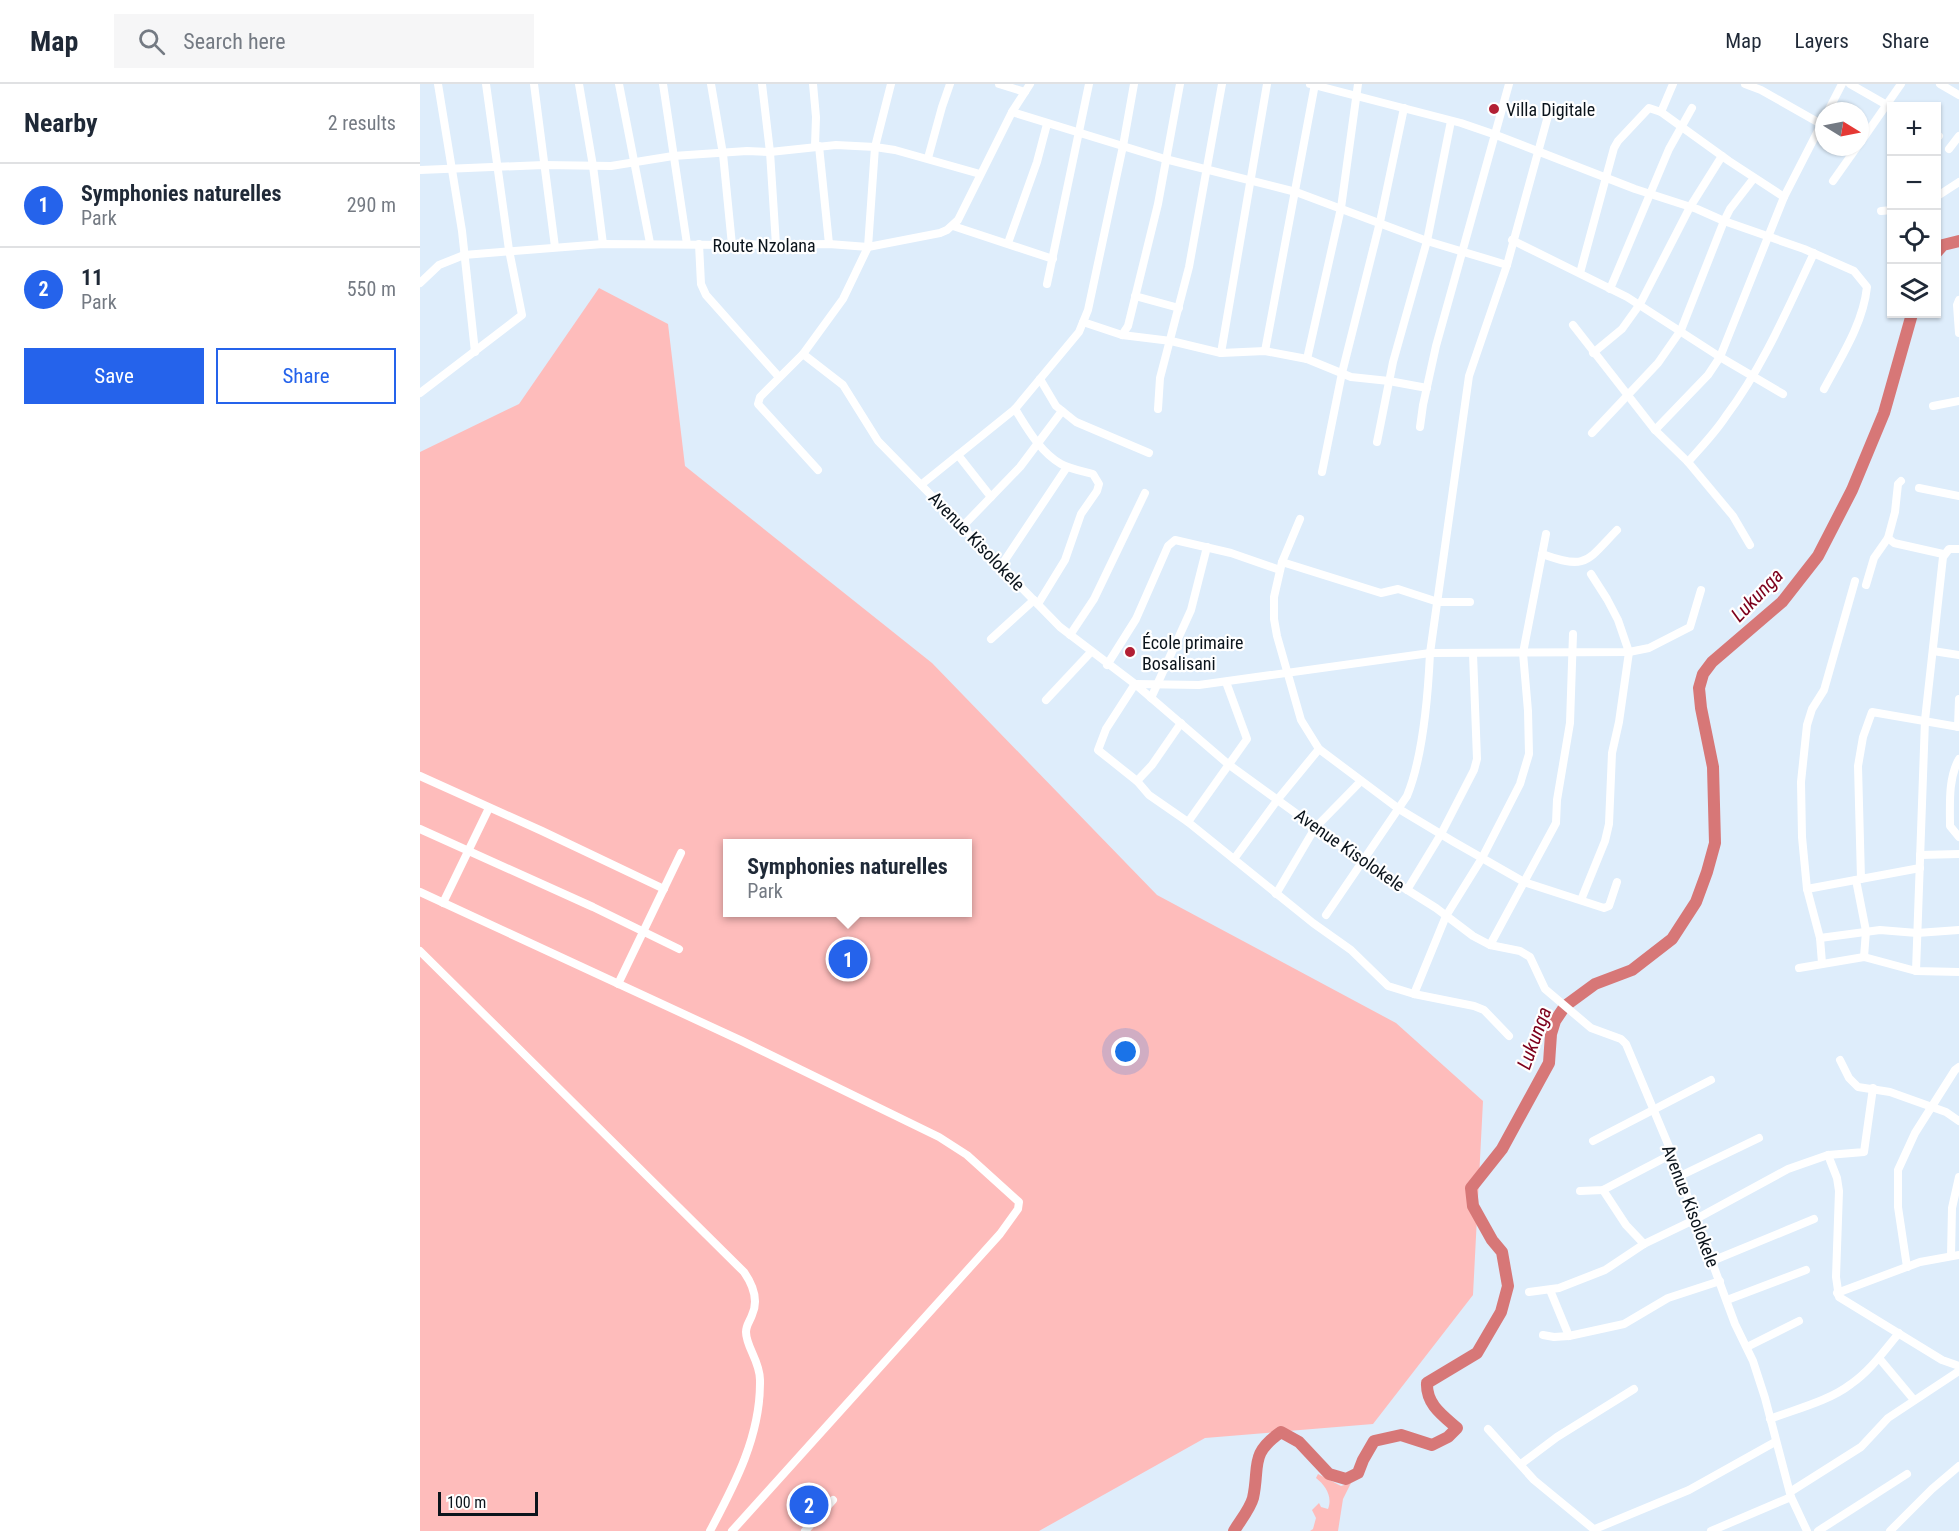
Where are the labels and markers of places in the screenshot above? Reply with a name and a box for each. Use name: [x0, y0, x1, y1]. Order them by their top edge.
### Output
place label: Villa Digitale: [1506, 99, 1595, 120]
marker: Villa Digitale: [1487, 102, 1501, 116]
place label: École primaire Bosalisani: [1142, 632, 1243, 674]
marker: École primaire Bosalisani: [1123, 645, 1137, 659]
pin: 1: [828, 936, 868, 982]
pin: 2: [790, 1482, 828, 1528]

